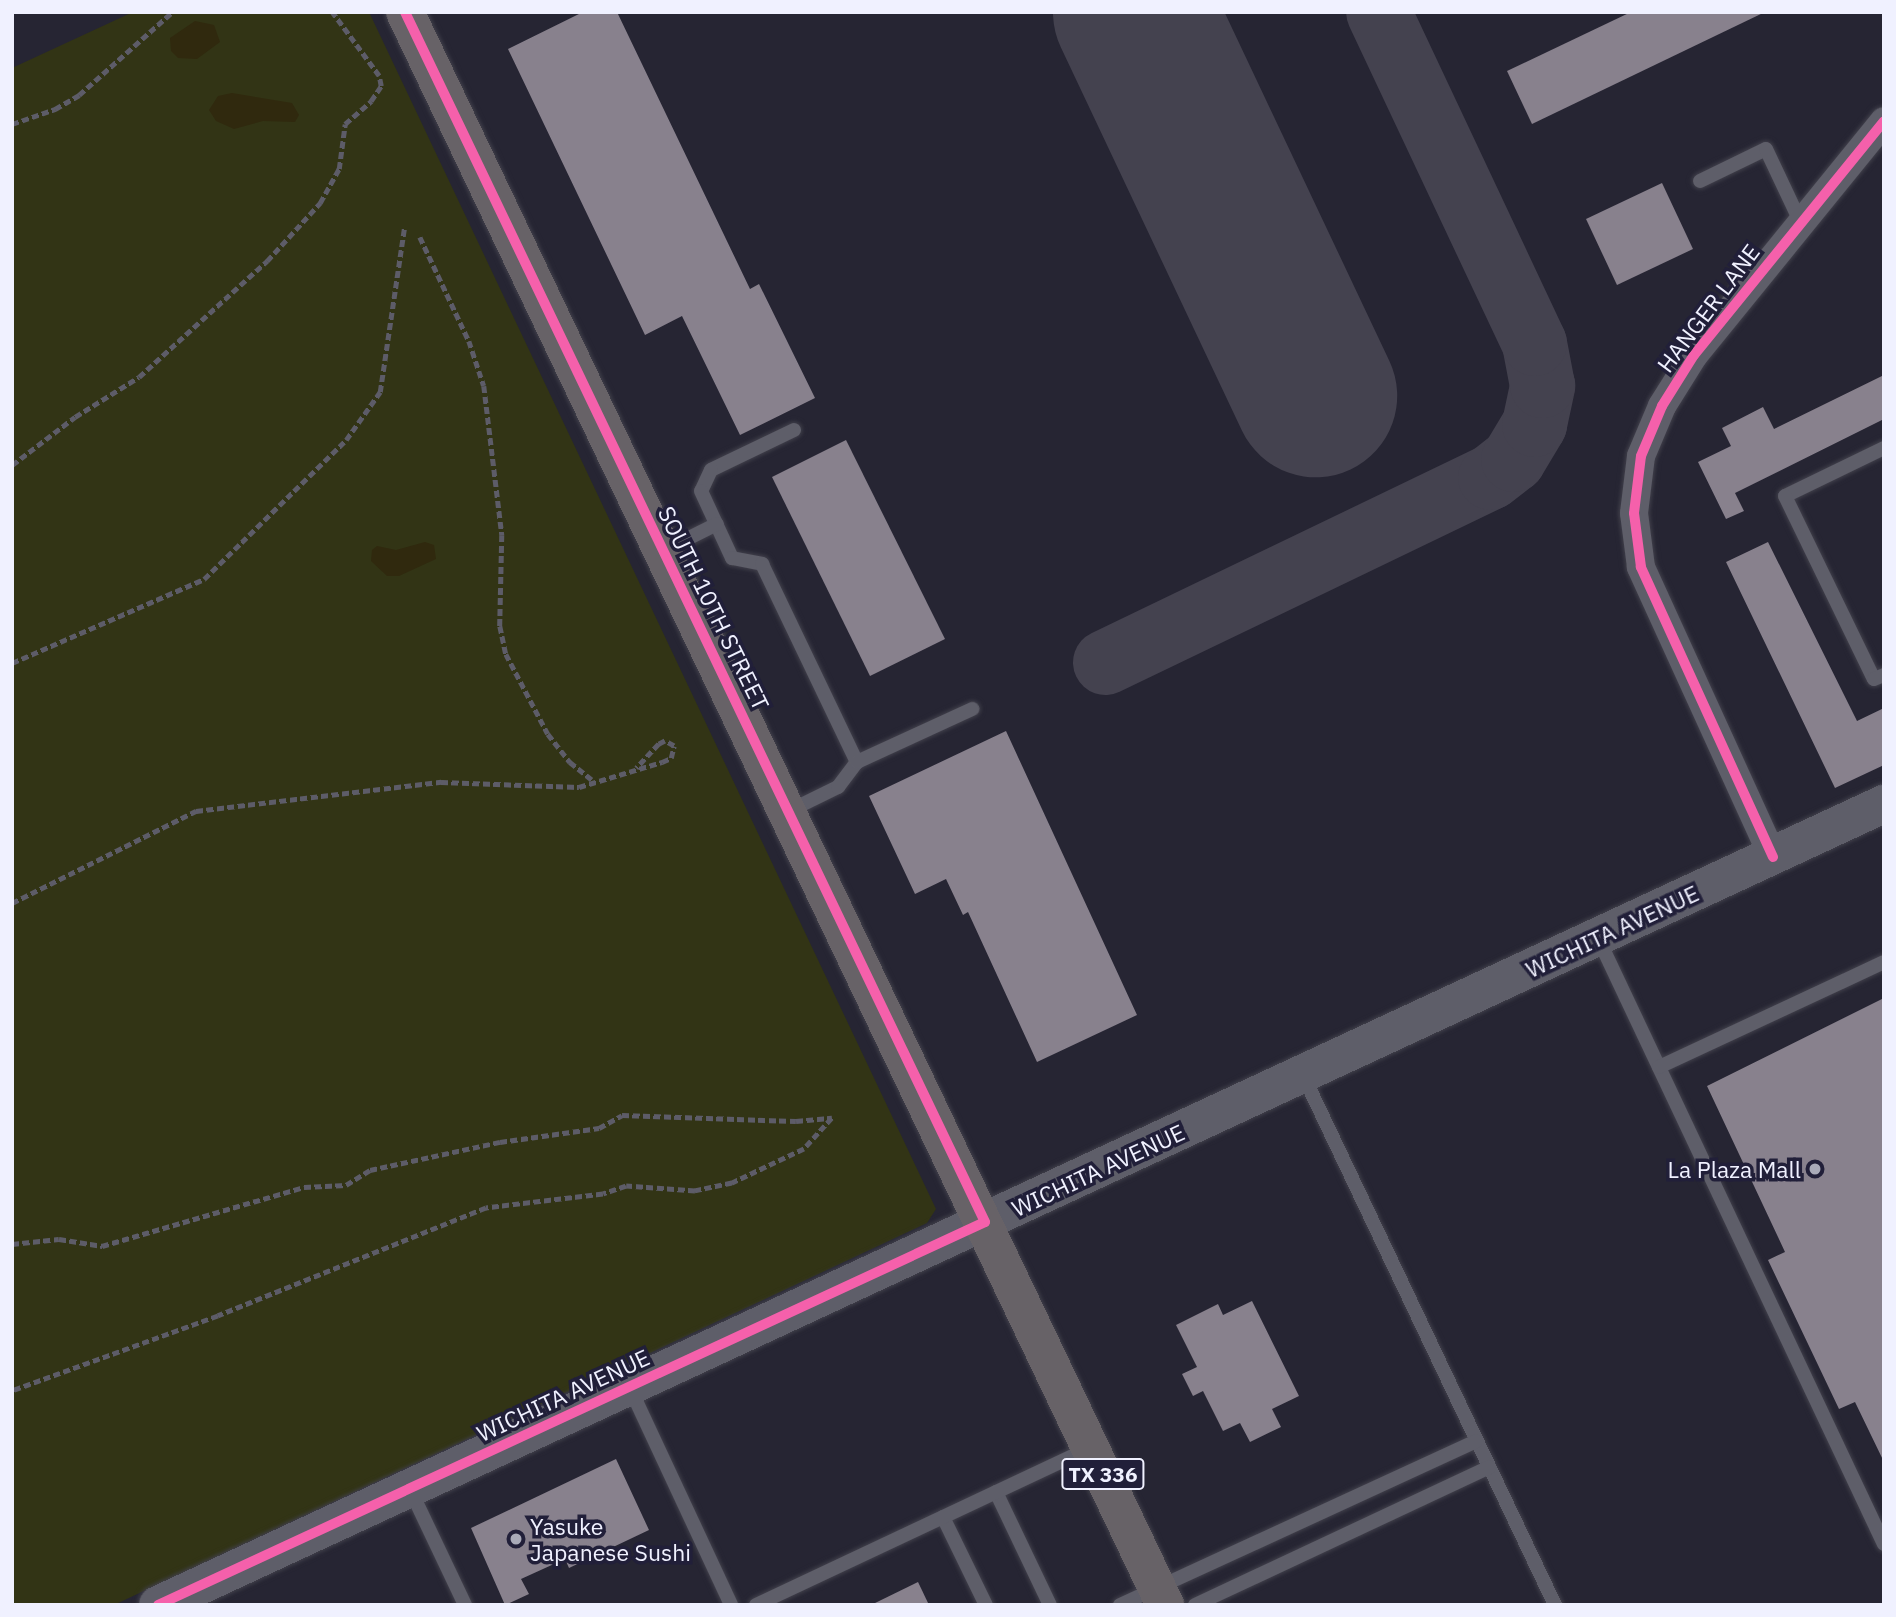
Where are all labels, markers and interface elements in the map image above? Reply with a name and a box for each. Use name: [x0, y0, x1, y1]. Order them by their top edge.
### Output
street label: HANGER LANE: [1651, 239, 1765, 377]
street label: SOUTH 10TH STREET: [653, 502, 775, 714]
street label: WICHITA AVENUE: [1521, 879, 1703, 983]
street label: WICHITA AVENUE: [1007, 1118, 1189, 1222]
place label: La Plaza Mall: [1668, 1155, 1801, 1183]
marker: La Plaza Mall: [1807, 1161, 1823, 1177]
street label: WICHITA AVENUE: [472, 1343, 654, 1447]
road number: TX 336: [1061, 1456, 1145, 1492]
place label: Yasuke Japanese Sushi: [530, 1512, 691, 1566]
marker: Yasuke Japanese Sushi: [508, 1531, 524, 1547]

